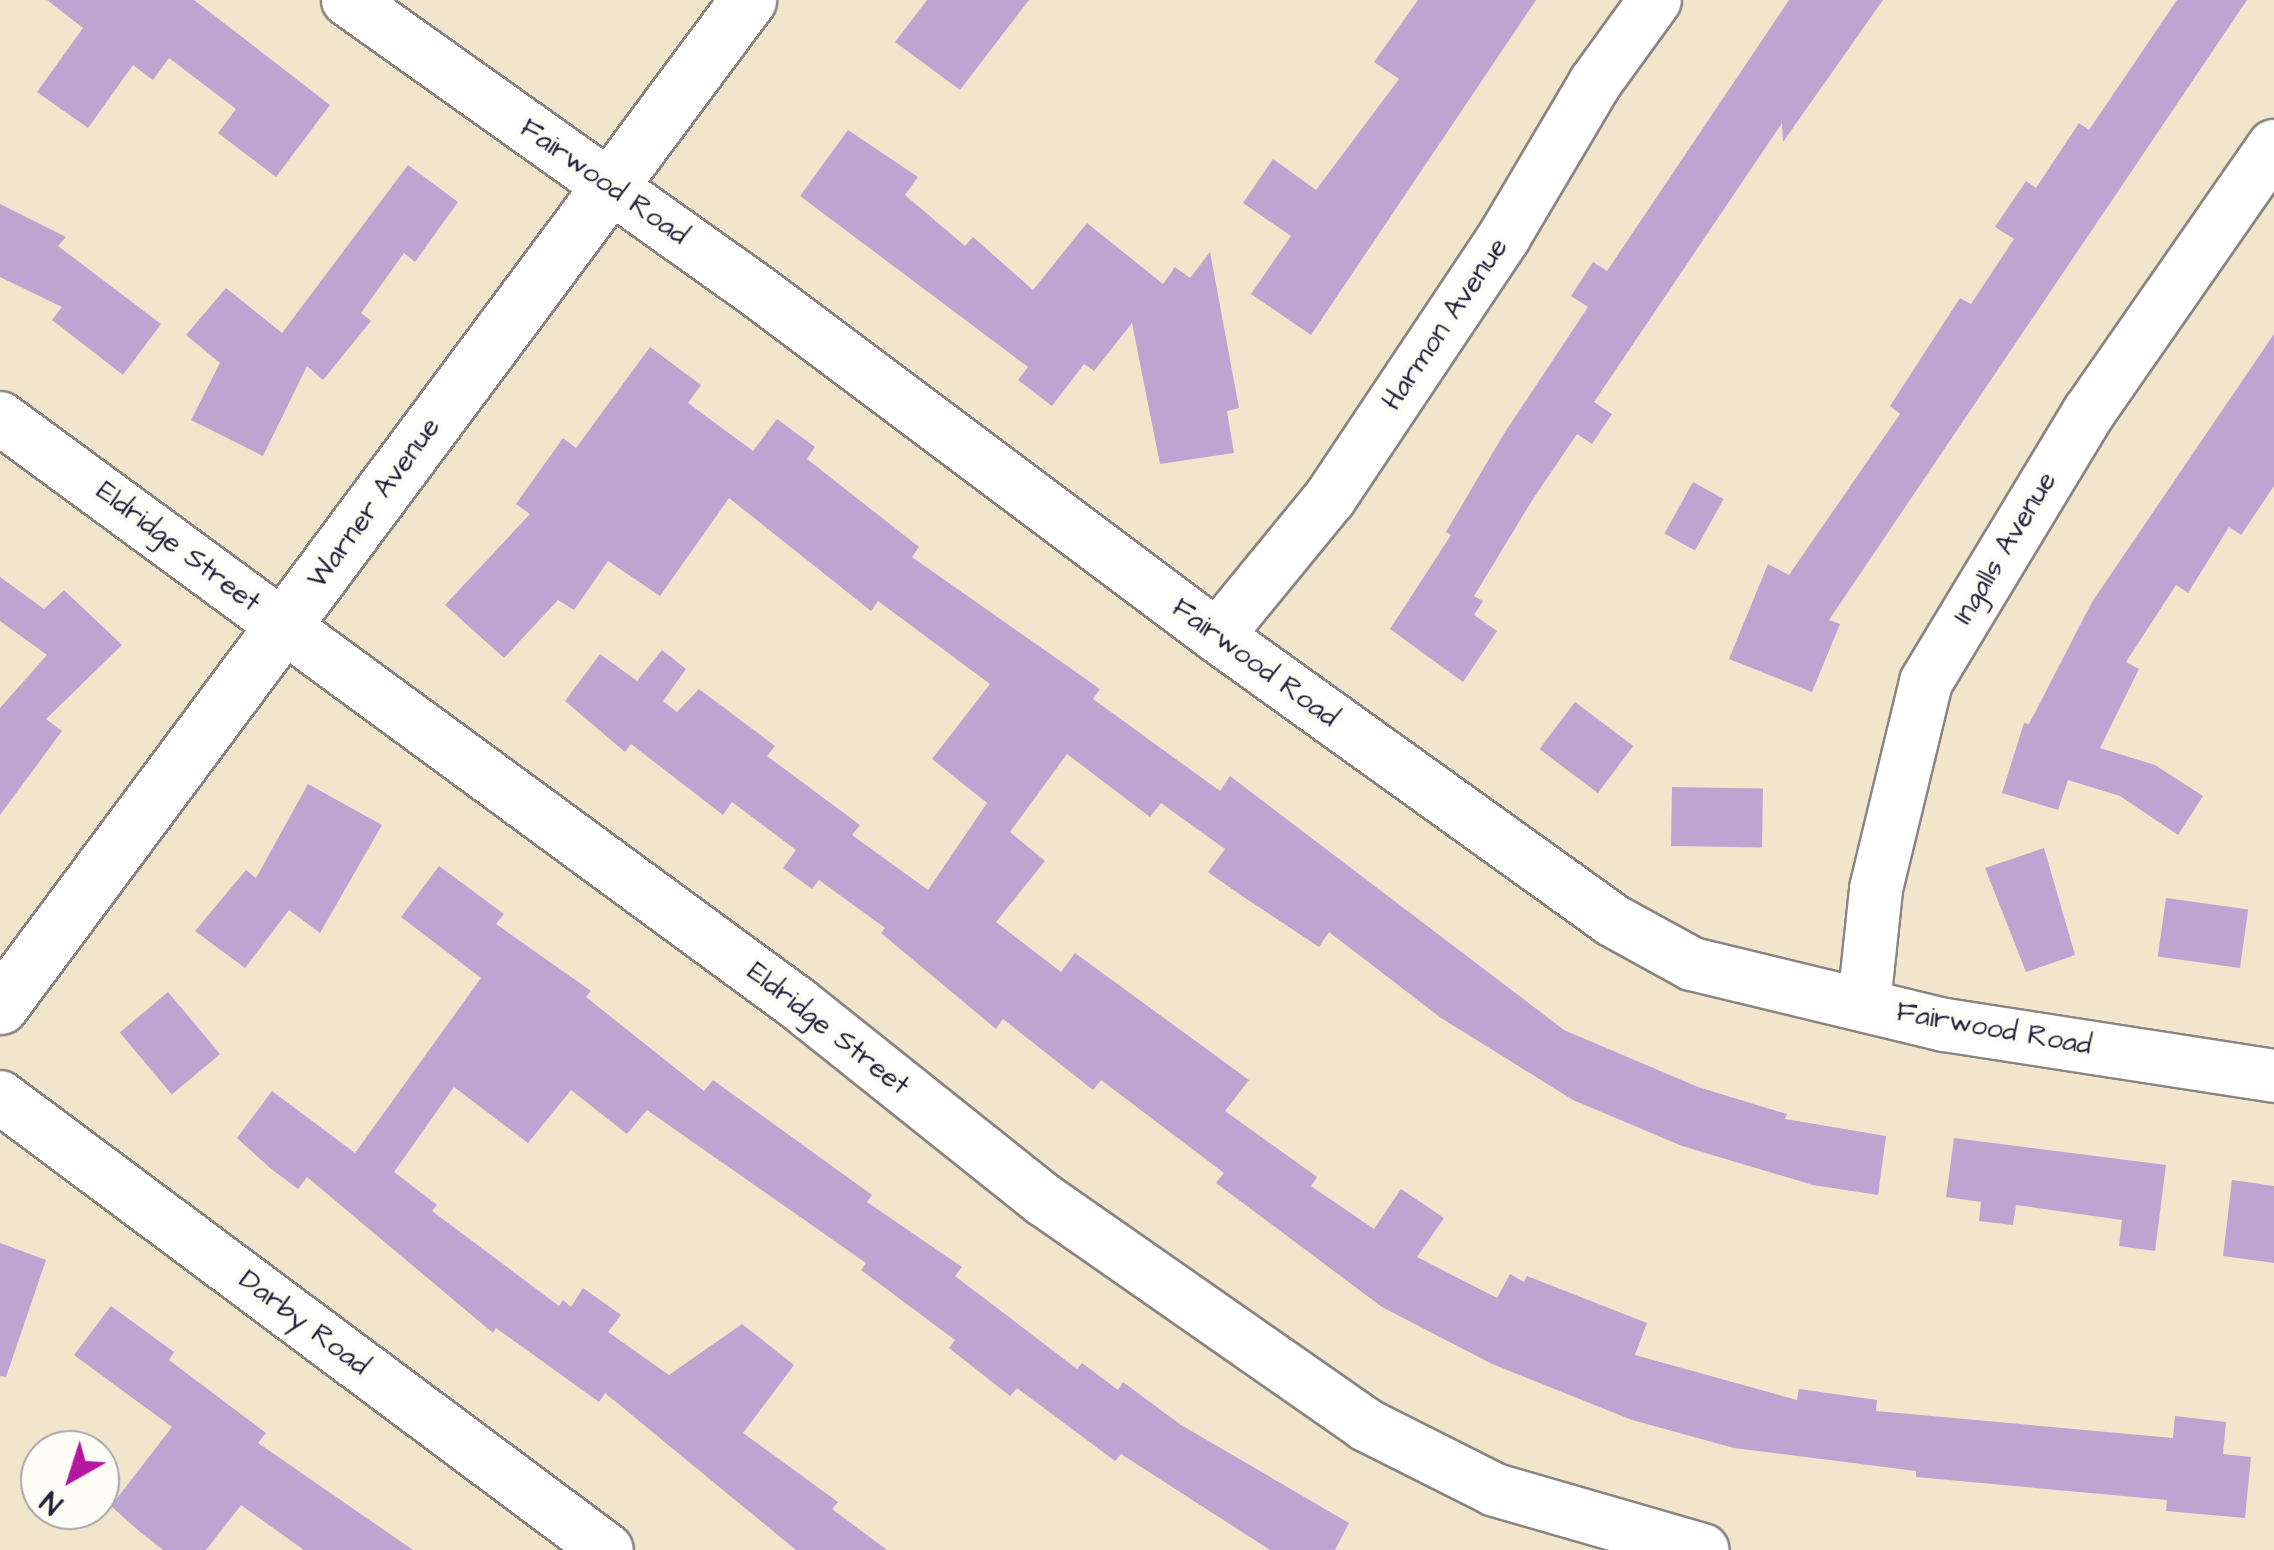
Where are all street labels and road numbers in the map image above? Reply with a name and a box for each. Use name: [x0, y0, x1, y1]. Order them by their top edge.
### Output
street label: Fairwood Road: [514, 112, 694, 252]
street label: Harmon Avenue: [1375, 232, 1515, 416]
street label: Warner Avenue: [301, 411, 447, 595]
street label: Ingalls Avenue: [1946, 466, 2064, 630]
street label: Eldridge Street: [89, 474, 267, 620]
street label: Fairwood Road: [1165, 591, 1345, 735]
street label: Eldridge Street: [740, 955, 916, 1103]
street label: Fairwood Road: [1894, 995, 2094, 1063]
street label: Darby Road: [232, 1263, 376, 1383]

